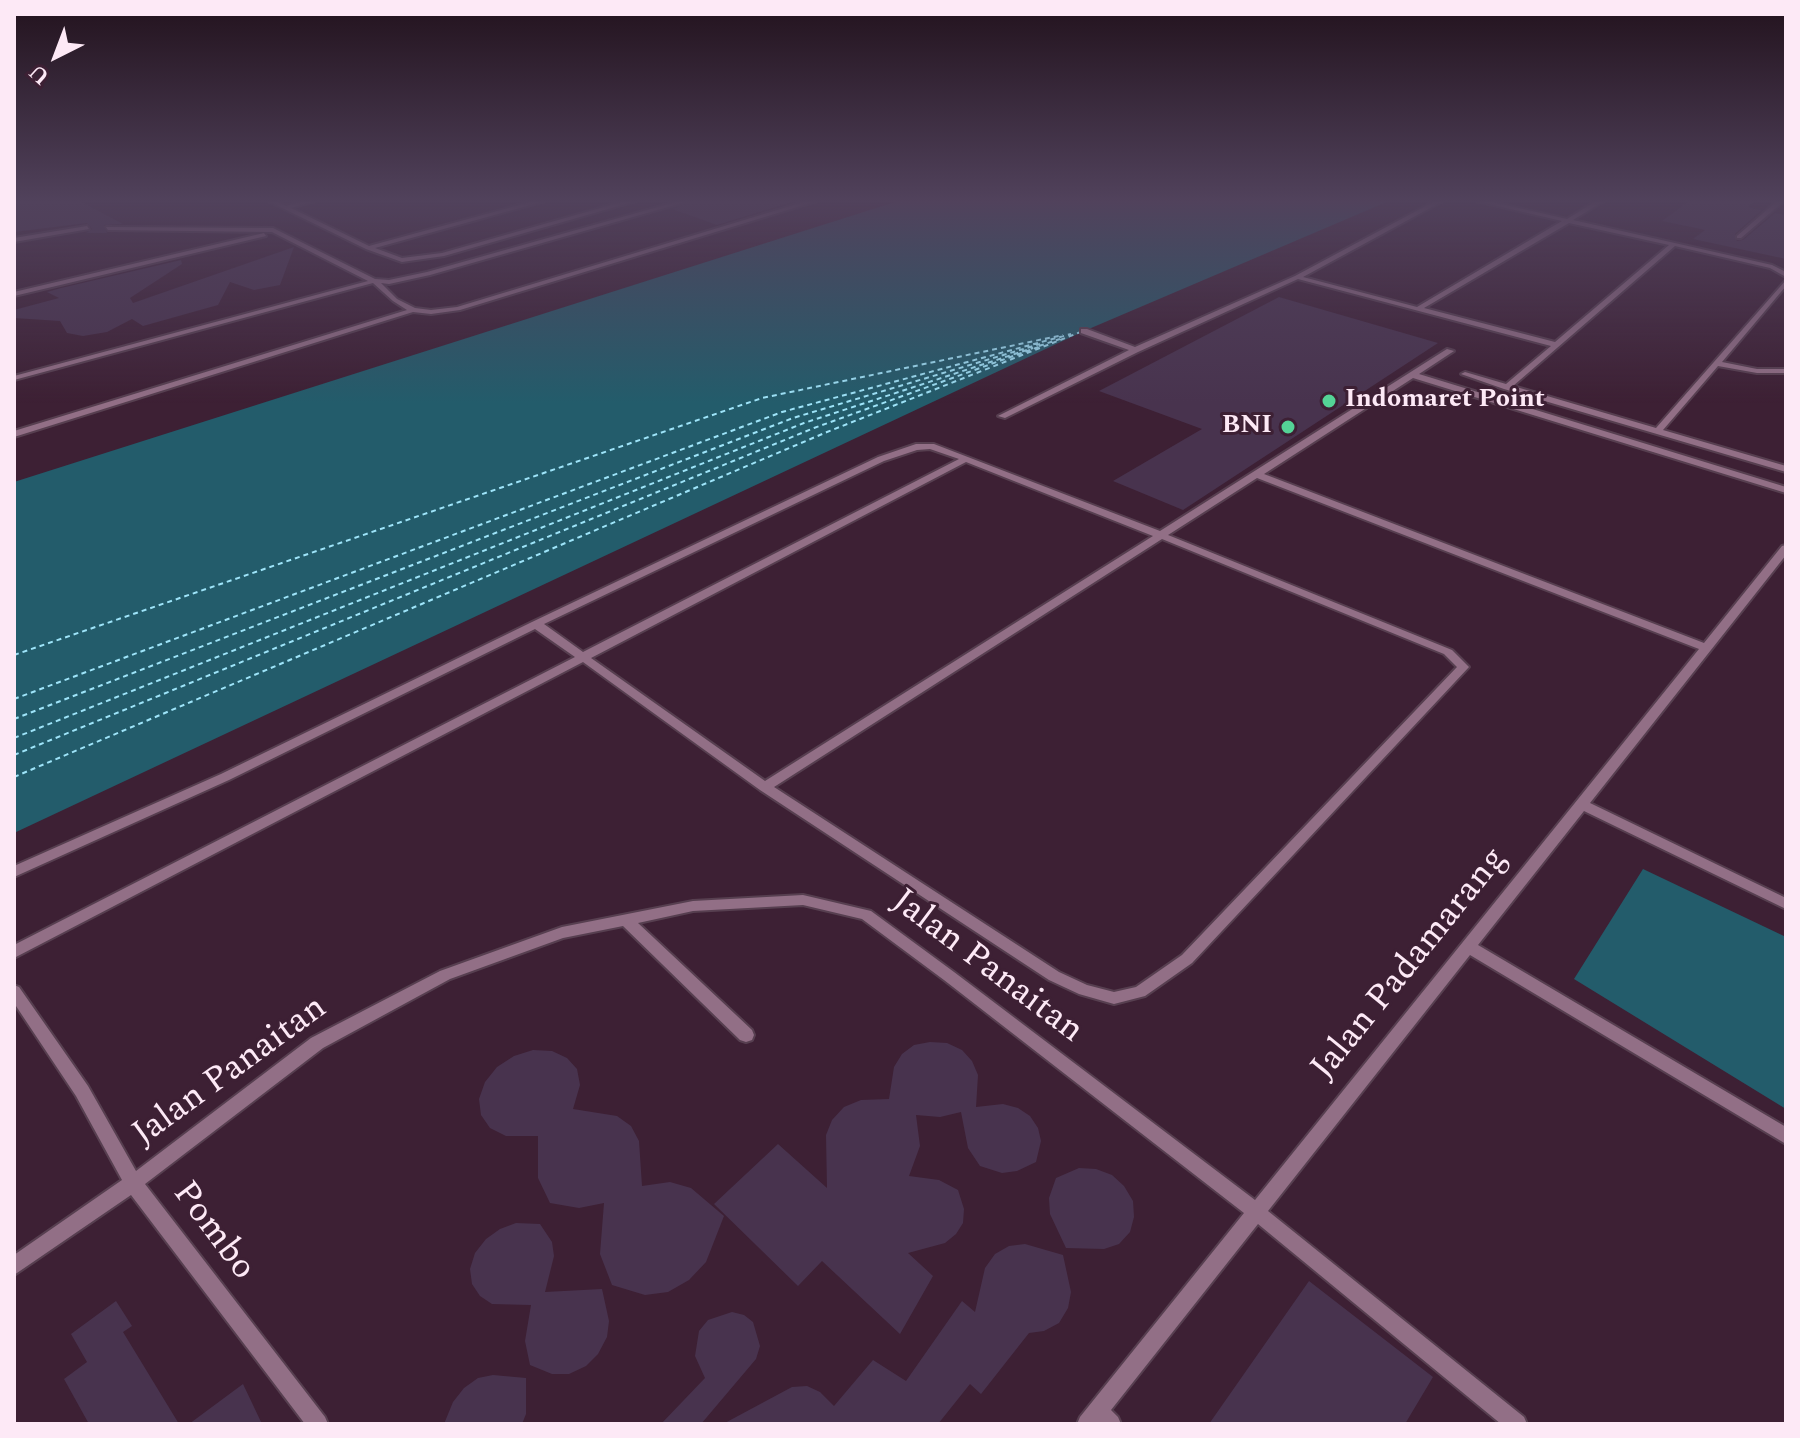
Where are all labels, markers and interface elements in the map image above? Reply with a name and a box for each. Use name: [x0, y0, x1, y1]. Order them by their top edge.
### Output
north arrow: [16, 16, 96, 96]
text: U: [22, 56, 57, 93]
place label: Indomaret Point: [1345, 385, 1545, 417]
marker: Indomaret Point: [1320, 392, 1338, 410]
place label: BNI: [1222, 411, 1272, 443]
marker: BNI: [1279, 418, 1297, 436]
street label: Jalan Padamarang: [1304, 840, 1518, 1090]
street label: Jalan Panaitan: [881, 882, 1091, 1054]
street label: Jalan Panaitan: [126, 988, 336, 1158]
street label: Pombo: [161, 1174, 263, 1290]

